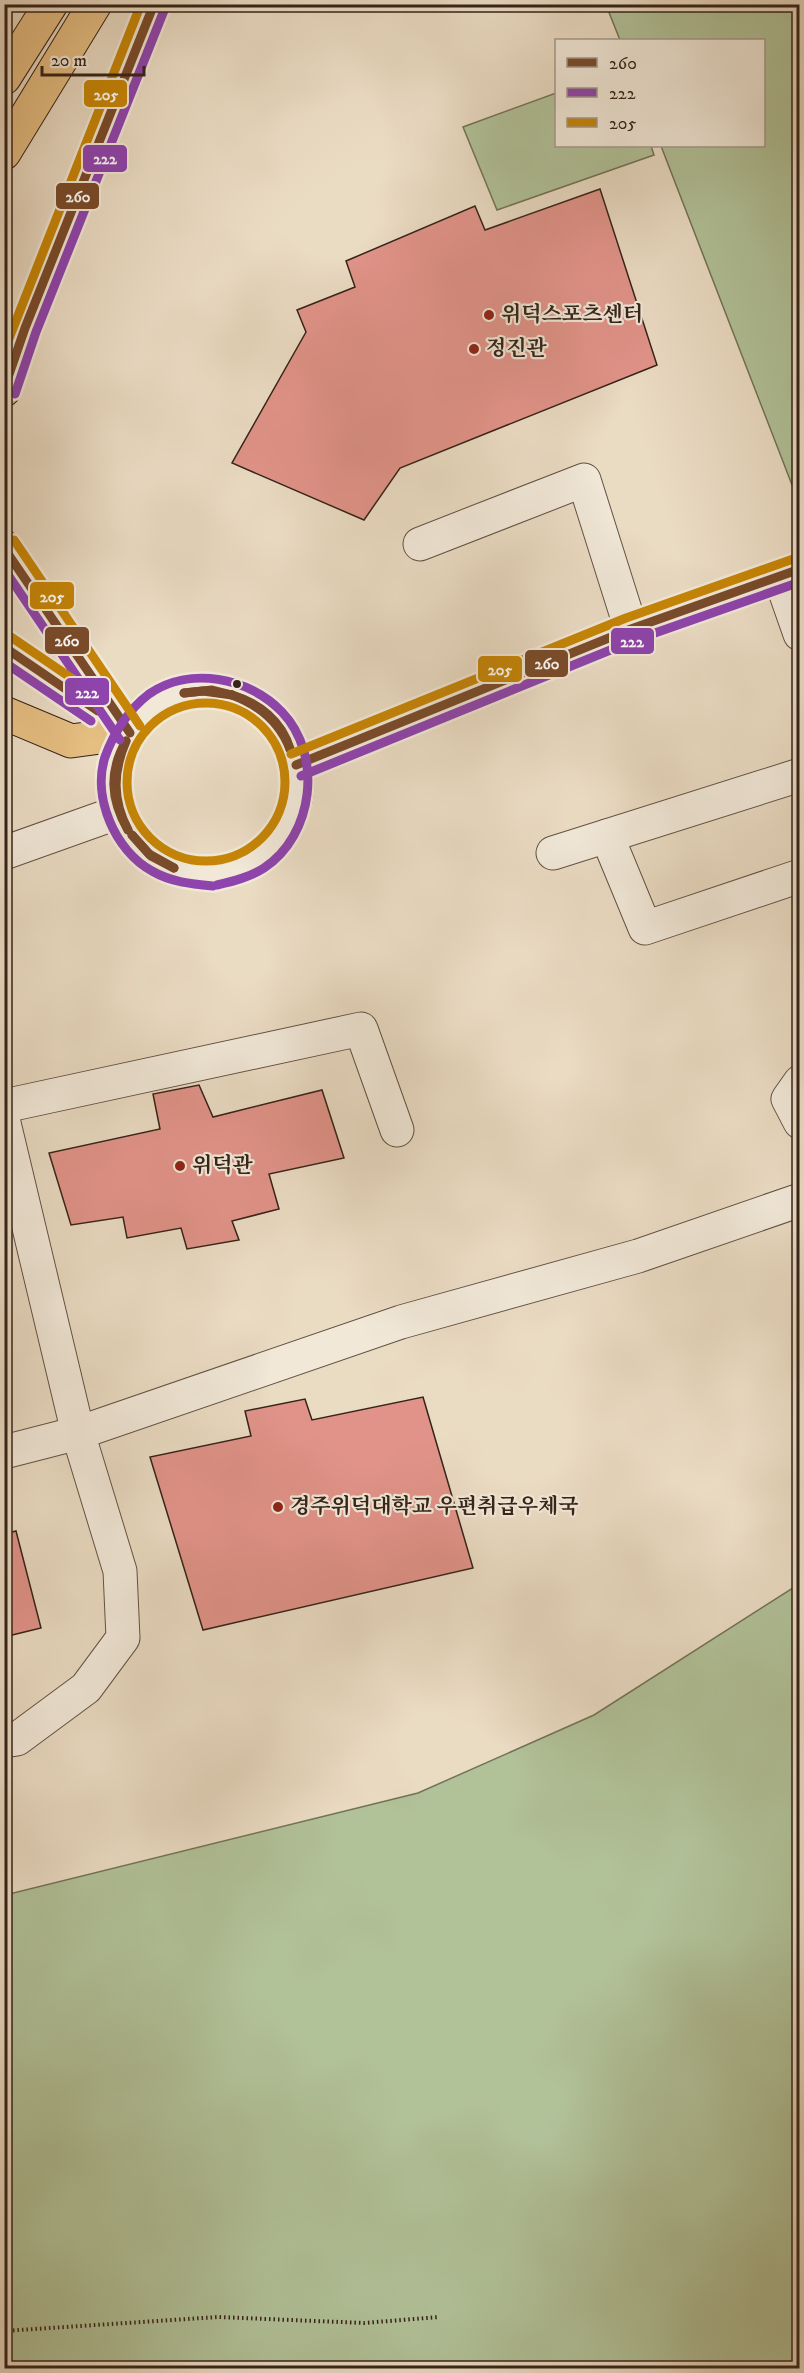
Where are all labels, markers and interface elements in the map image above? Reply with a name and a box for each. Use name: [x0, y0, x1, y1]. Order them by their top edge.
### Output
scale bar: [42, 39, 144, 77]
legend: [555, 39, 765, 147]
text: 20 m: [51, 50, 87, 72]
text: 260: [609, 53, 637, 75]
line badge: 205: [83, 79, 128, 108]
text: 222: [609, 83, 636, 105]
text: 205: [94, 85, 118, 105]
text: 205: [609, 113, 637, 135]
line badge: 222: [82, 144, 128, 173]
text: 222: [93, 149, 118, 169]
line badge: 260: [55, 182, 100, 210]
text: 260: [66, 187, 91, 207]
place label: 위덕스포츠센터: [501, 302, 643, 328]
marker: 위덕스포츠센터: [482, 308, 496, 322]
place label: 정진관: [486, 336, 548, 362]
marker: 정진관: [467, 342, 481, 356]
line badge: 205: [29, 581, 75, 610]
text: 205: [40, 587, 64, 607]
line badge: 260: [44, 626, 90, 655]
line badge: 222: [610, 627, 655, 655]
text: 260: [55, 631, 80, 651]
text: 222: [620, 632, 645, 652]
line badge: 260: [524, 649, 569, 678]
text: 260: [535, 654, 560, 674]
line badge: 205: [477, 655, 523, 683]
text: 205: [488, 660, 512, 680]
line badge: 222: [64, 677, 110, 706]
unlabelled marker: [231, 678, 243, 690]
text: 222: [75, 683, 100, 703]
place label: 위덕관: [192, 1153, 254, 1179]
marker: 위덕관: [173, 1159, 187, 1173]
place label: 경주위덕대학교 우편취급우체국: [290, 1494, 579, 1520]
marker: 경주위덕대학교 우편취급우체국: [271, 1500, 285, 1514]

